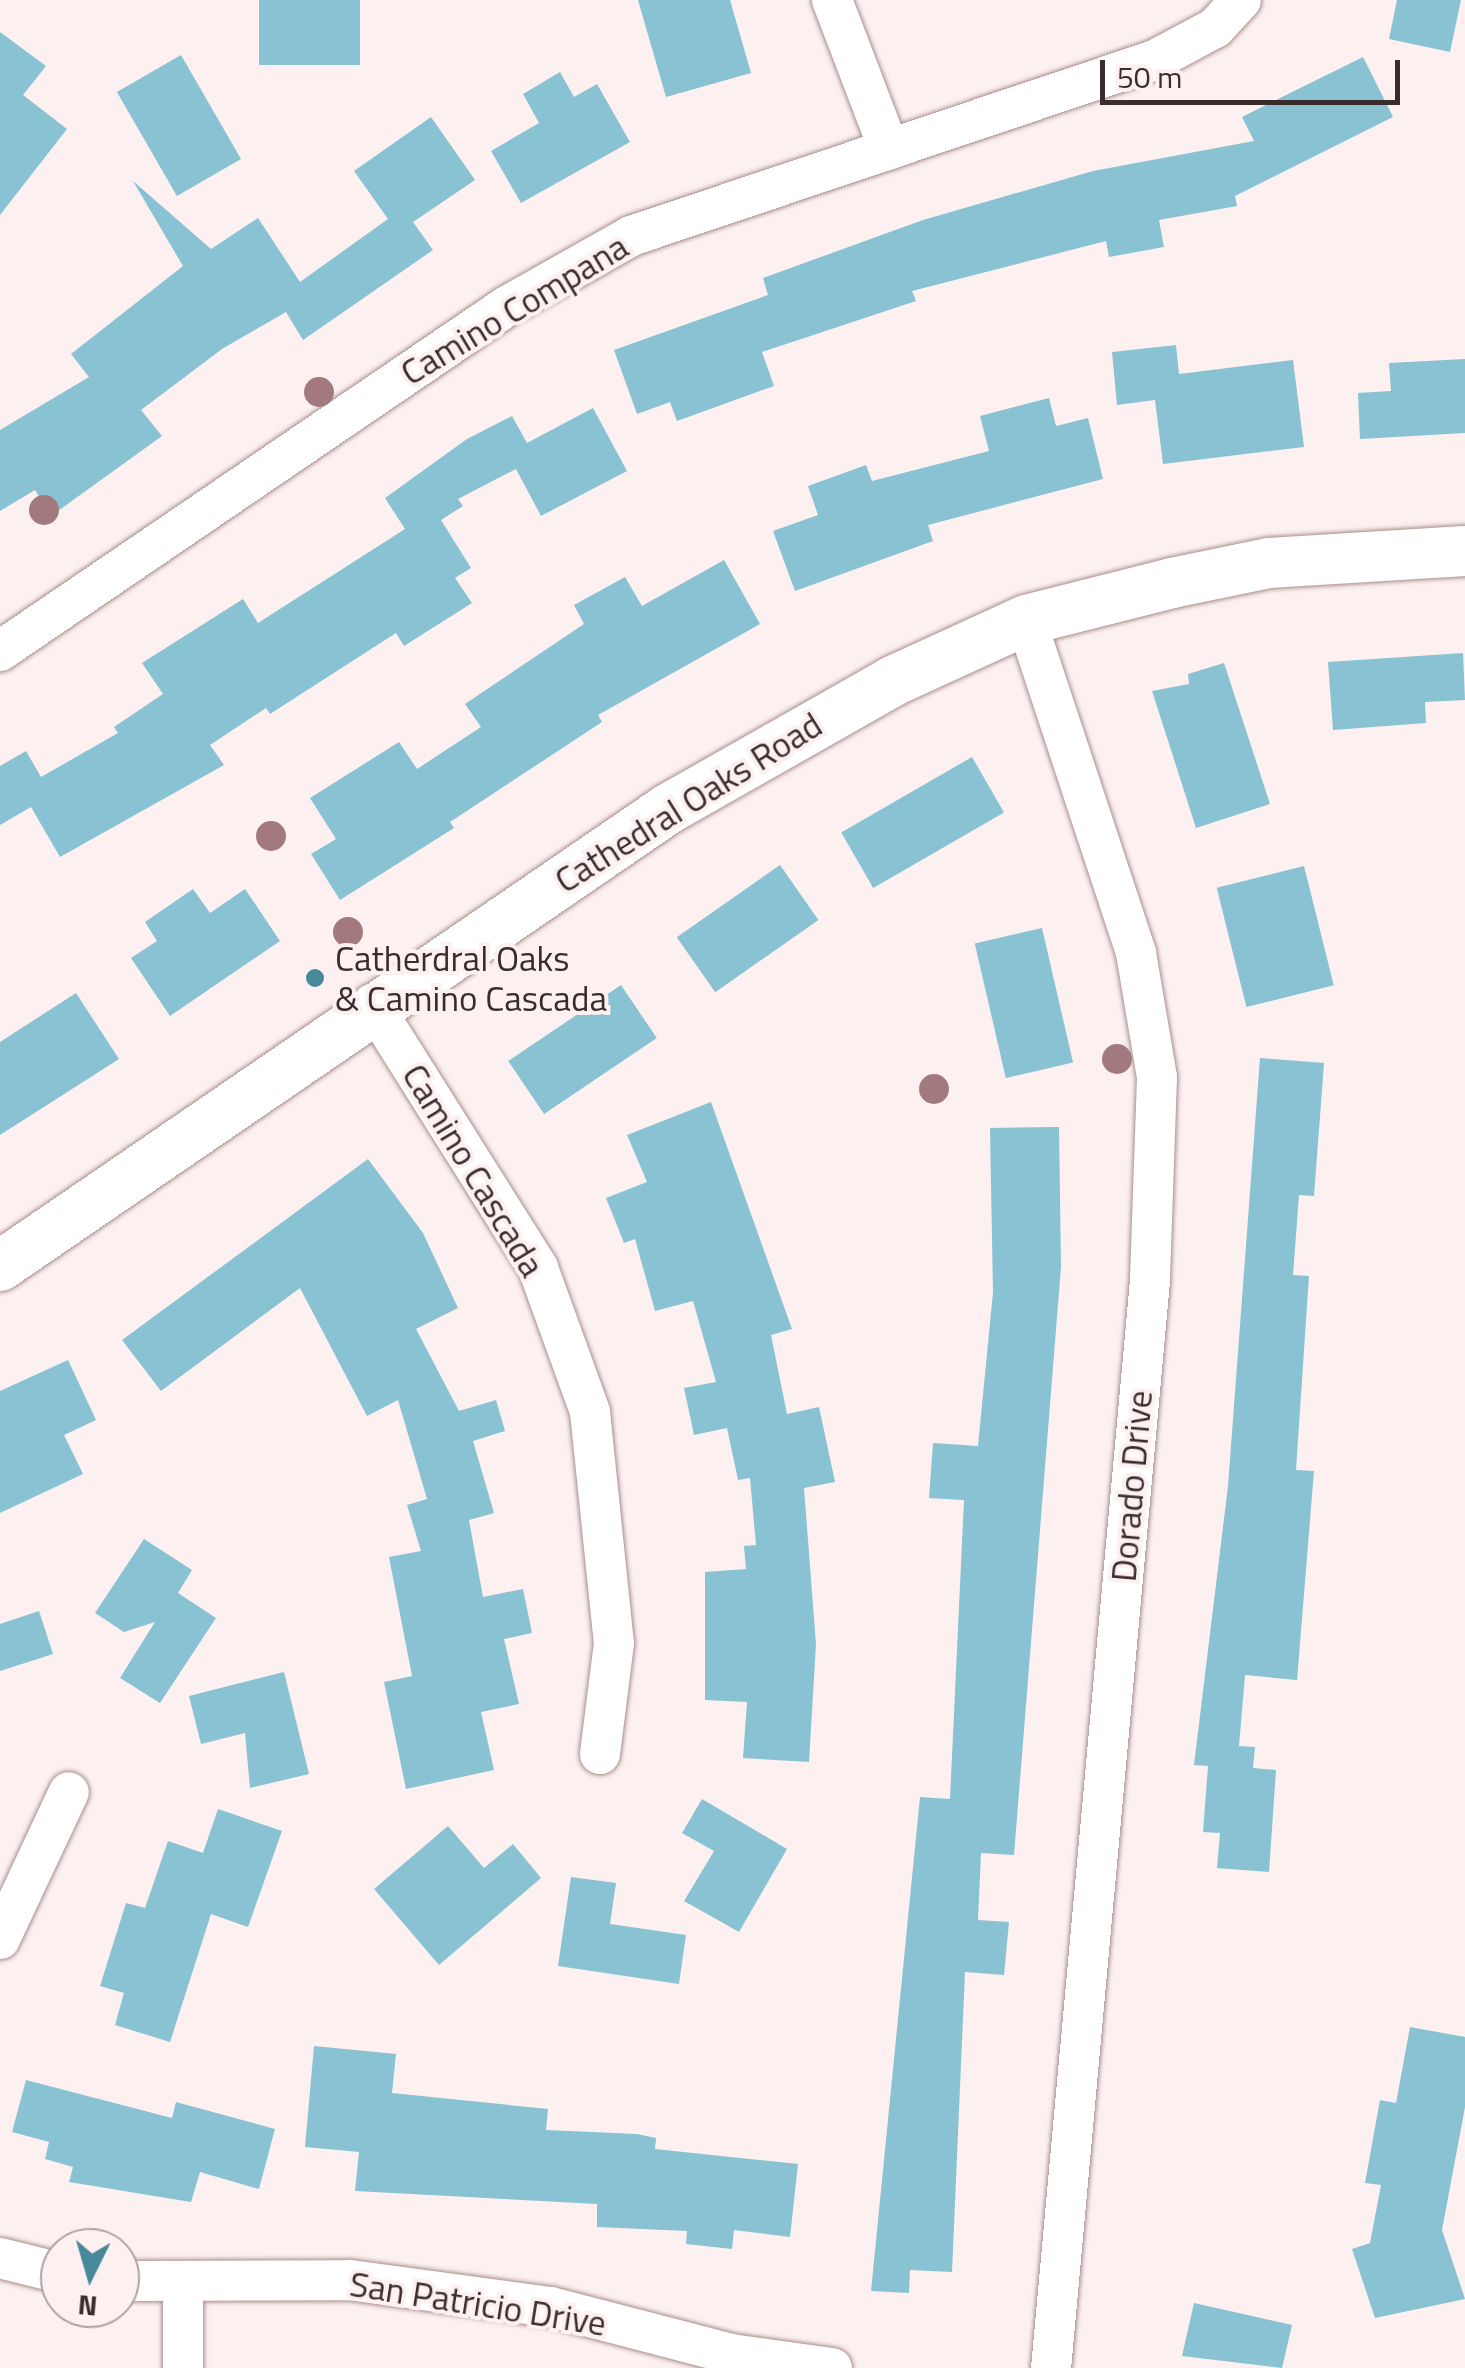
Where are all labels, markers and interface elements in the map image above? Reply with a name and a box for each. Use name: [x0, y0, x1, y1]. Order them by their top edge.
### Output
scale bar: [1105, 40, 1405, 102]
text: 50 m: [1117, 54, 1182, 100]
street label: Camino Compana: [393, 225, 635, 393]
street label: Cathedral Oaks Road: [547, 703, 829, 901]
place label: Catherdral Oaks & Camino Cascada: [335, 937, 607, 1019]
marker: Catherdral Oaks & Camino Cascada: [304, 967, 326, 989]
street label: Camino Cascada: [394, 1056, 554, 1284]
street label: Dorado Drive: [1102, 1389, 1160, 1583]
north arrow: [40, 2228, 140, 2328]
street label: San Patricio Drive: [347, 2262, 609, 2344]
text: N: [76, 2284, 99, 2329]

